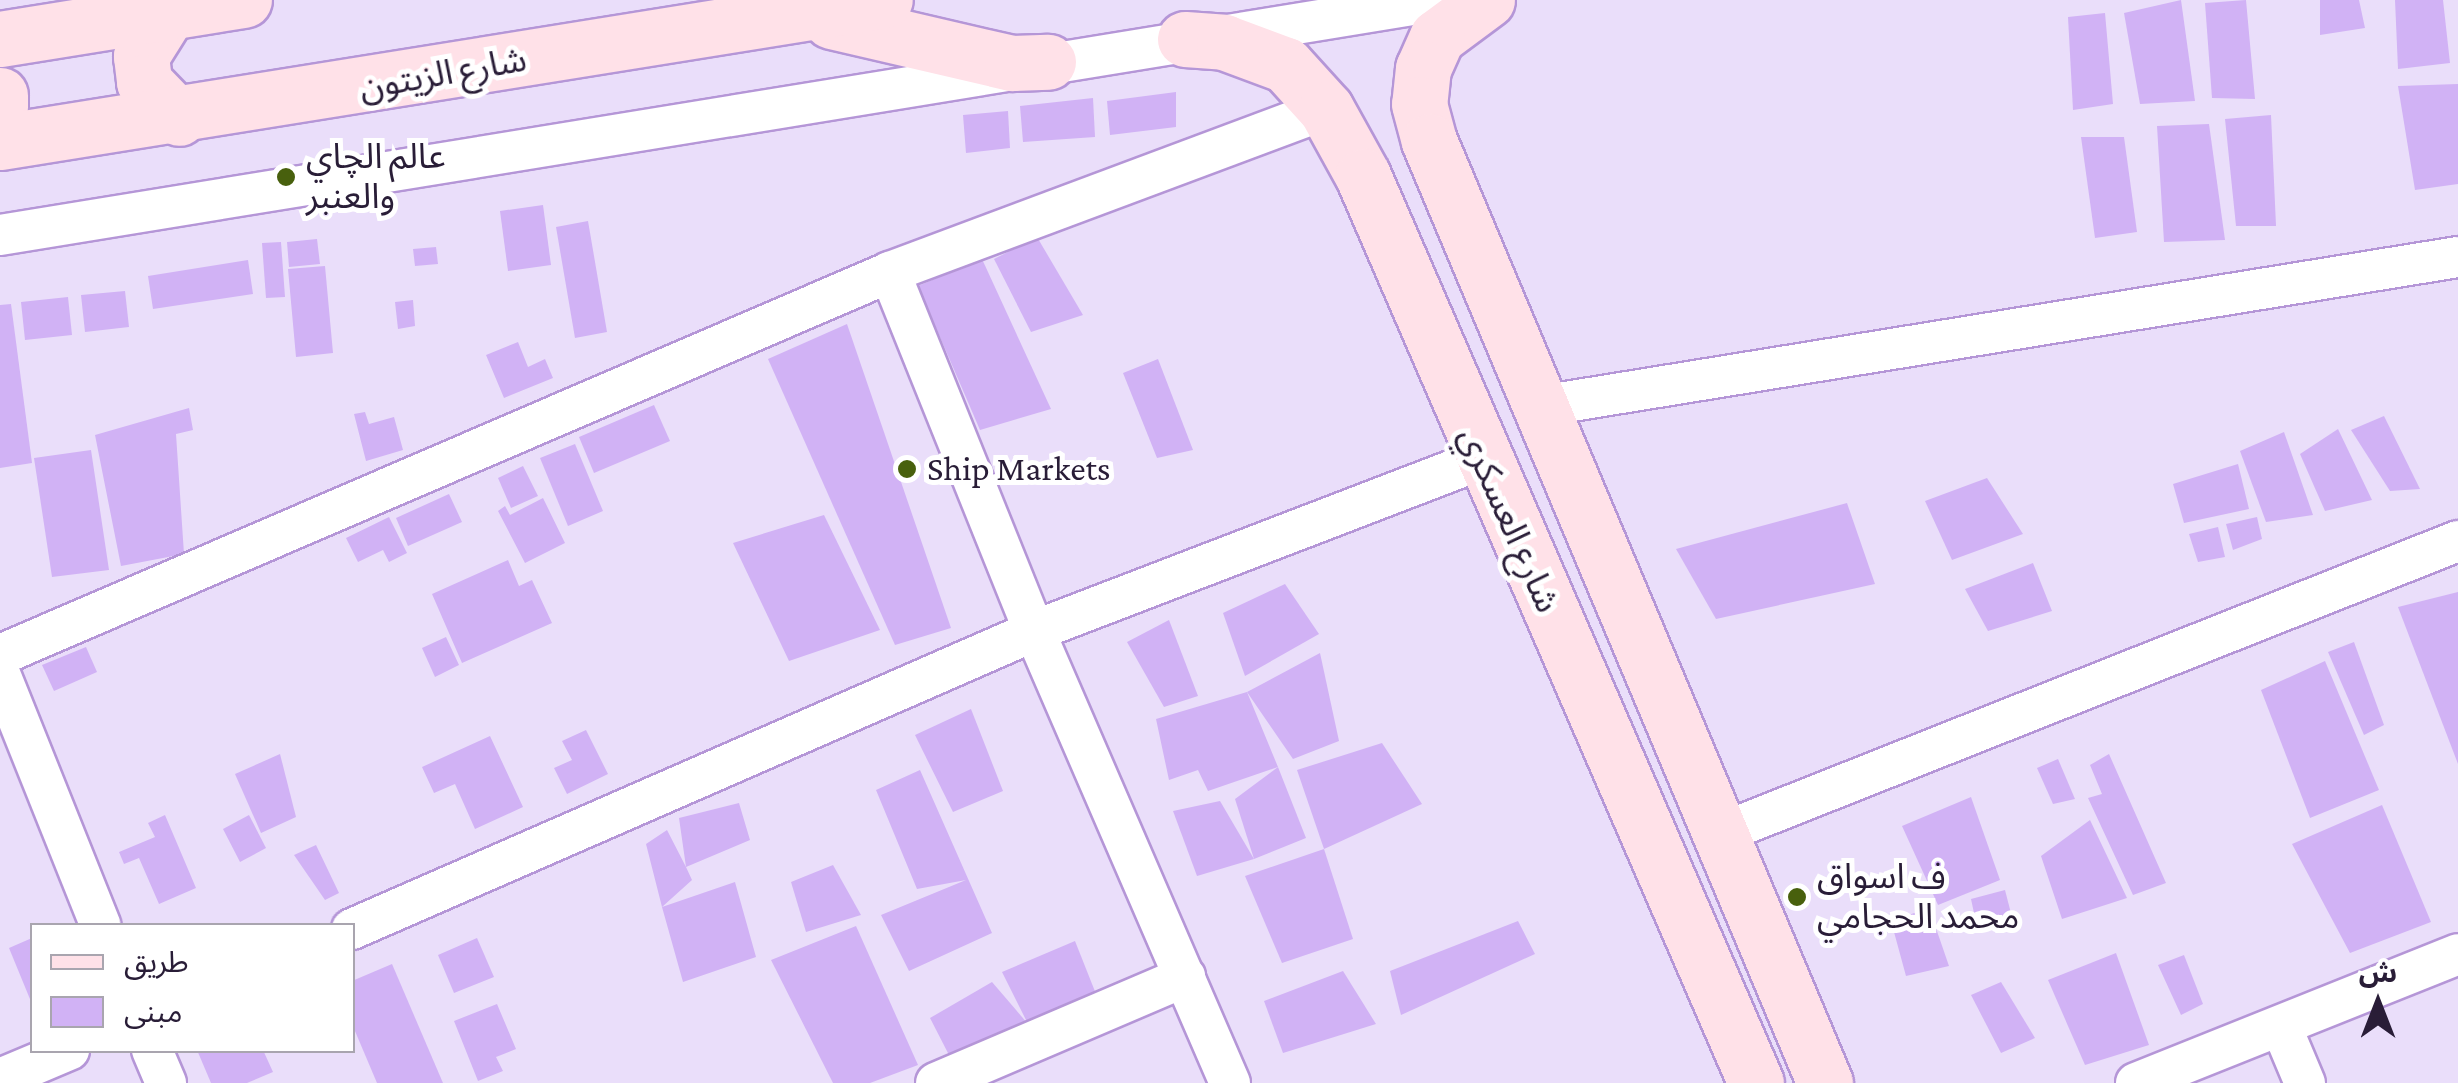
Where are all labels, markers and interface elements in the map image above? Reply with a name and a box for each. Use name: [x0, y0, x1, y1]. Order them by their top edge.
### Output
street label: شارع الزيتون: [356, 39, 530, 109]
place label: عالم الچاي والعنبر: [306, 136, 446, 218]
marker: عالم الچاي والعنبر: [275, 166, 297, 188]
street label: شارع العسكري: [1449, 421, 1569, 619]
place label: Ship Markets: [927, 448, 1111, 490]
marker: Ship Markets: [896, 458, 918, 480]
place label: ف اسواق محمد الحجامي: [1817, 856, 2019, 938]
marker: ف اسواق محمد الحجامي: [1786, 886, 1808, 908]
legend: [30, 923, 355, 1053]
text: طريق: [124, 945, 189, 978]
north arrow: [2328, 953, 2428, 1053]
text: ش: [2359, 957, 2397, 988]
text: مبنى: [124, 995, 182, 1028]

